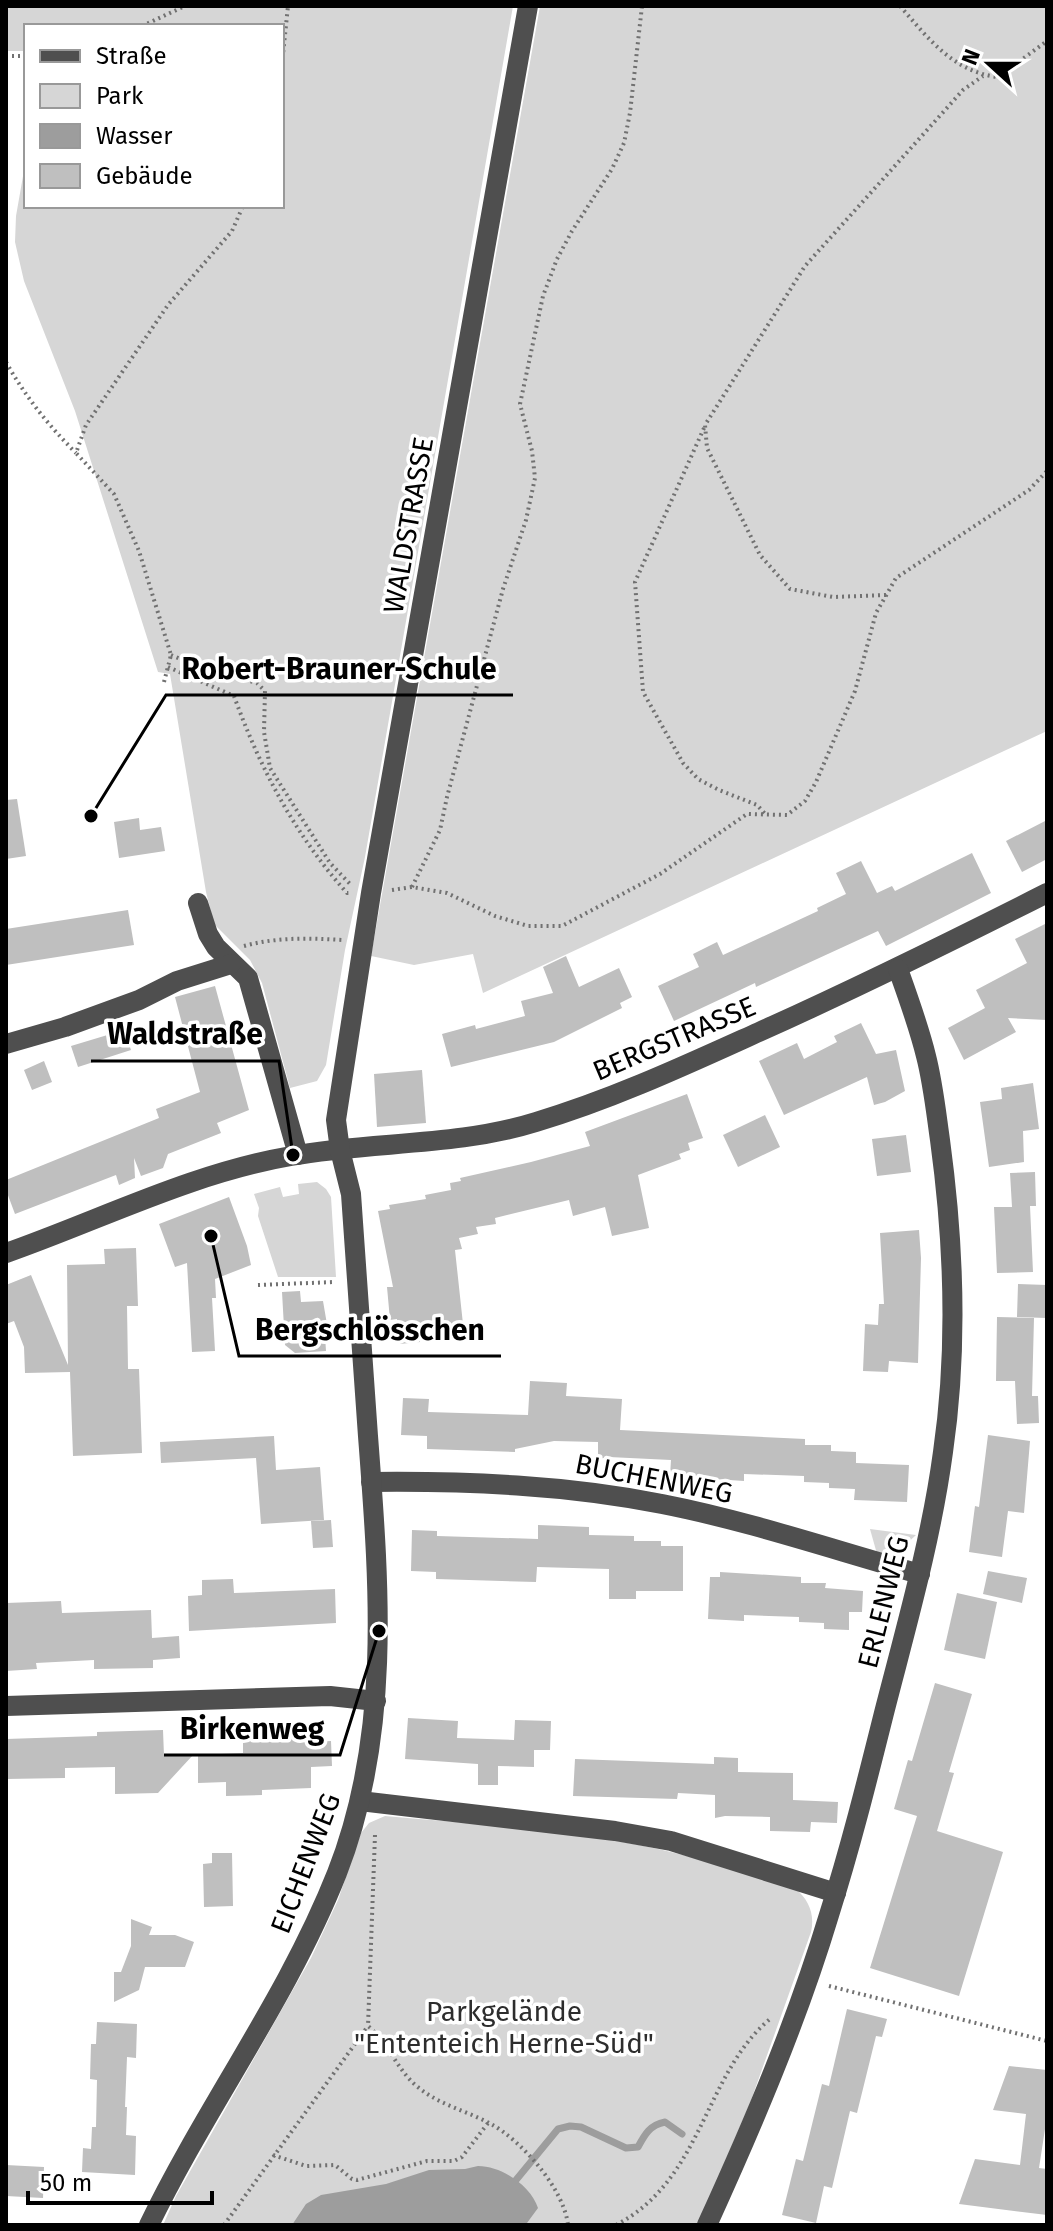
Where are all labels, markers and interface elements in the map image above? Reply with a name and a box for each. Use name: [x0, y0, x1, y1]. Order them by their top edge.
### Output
legend: [24, 24, 284, 208]
north arrow: [949, 24, 1029, 104]
text: Straße: [96, 42, 167, 70]
text: N: [956, 45, 986, 69]
text: Park: [96, 82, 144, 110]
text: Wasser: [96, 122, 173, 150]
text: Gebäude: [96, 162, 193, 190]
street label: WALDSTRASSE: [377, 434, 440, 616]
callout: Robert-Brauner-Schule: [166, 641, 513, 695]
text: Robert-Brauner-Schule: [181, 651, 497, 687]
street label: BERGSTRASSE: [588, 989, 761, 1088]
callout: Waldstraße: [91, 1007, 279, 1061]
text: Waldstraße: [107, 1016, 263, 1052]
callout: Bergschlösschen: [239, 1302, 501, 1356]
text: Bergschlösschen: [255, 1312, 485, 1348]
street label: BUCHENWEG: [572, 1447, 735, 1510]
street label: ERLENWEG: [851, 1532, 916, 1672]
callout: Birkenweg: [164, 1701, 340, 1755]
text: Birkenweg: [180, 1711, 325, 1747]
street label: EICHENWEG: [264, 1788, 347, 1938]
park label: Parkgelände "Ententeich Herne-Süd": [354, 1995, 654, 2060]
scale bar: [28, 2155, 212, 2205]
text: 50 m: [40, 2169, 92, 2197]

